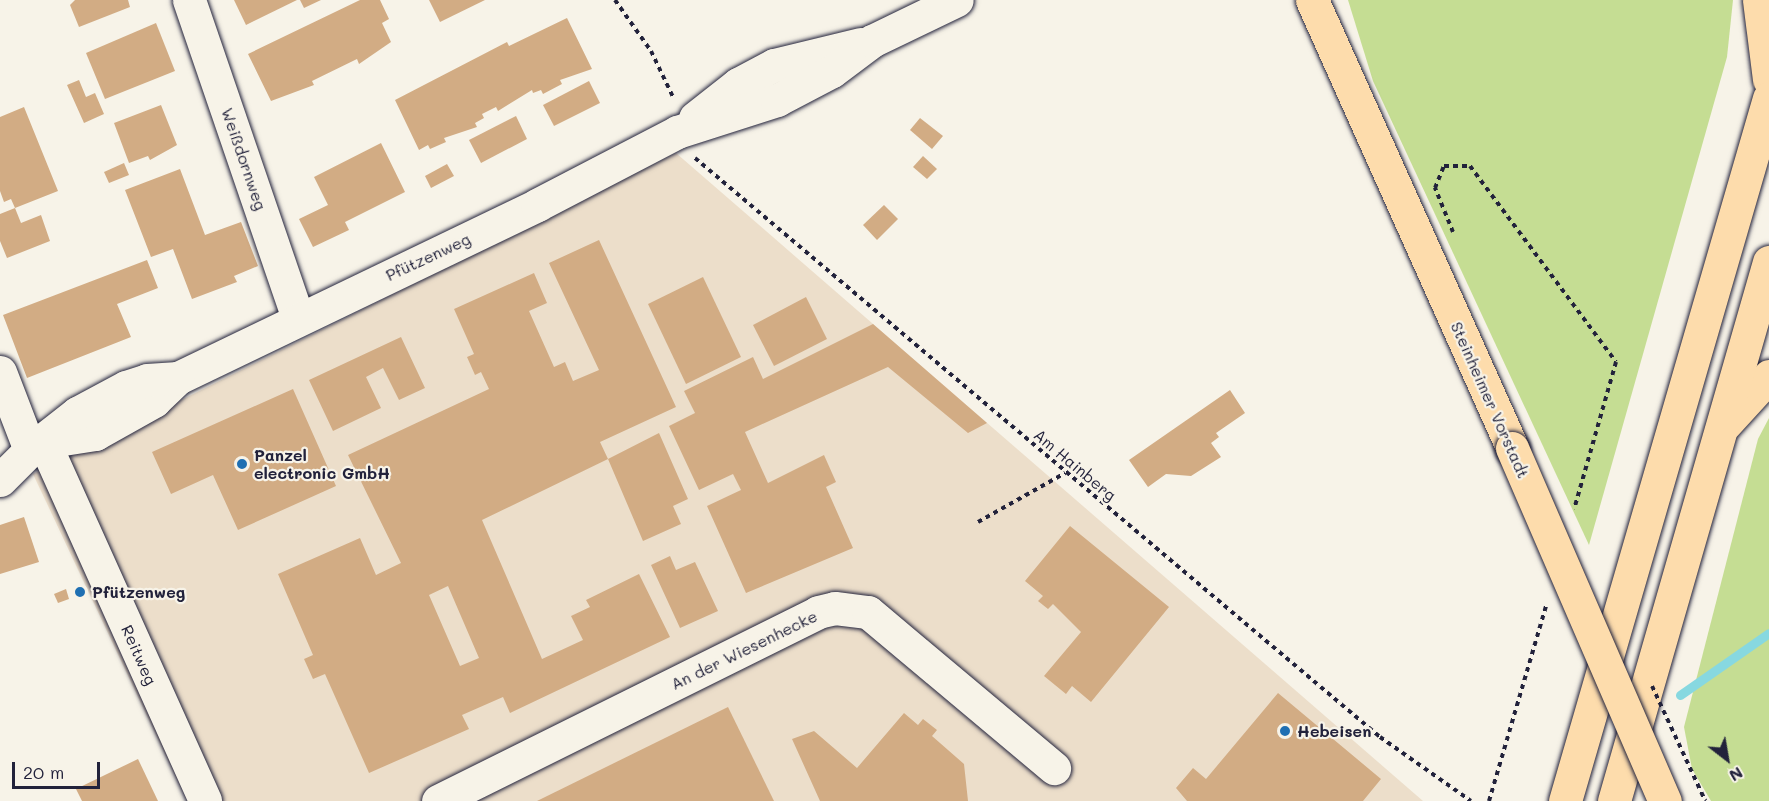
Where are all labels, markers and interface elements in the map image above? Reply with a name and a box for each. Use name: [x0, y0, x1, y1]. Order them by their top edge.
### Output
street label: Weißdornweg: [217, 105, 271, 213]
street label: Pfützenweg: [383, 229, 473, 285]
street label: Steinheimer Vorstadt: [1447, 319, 1533, 481]
street label: Am Hainberg: [1030, 425, 1120, 505]
place label: Panzel electronic GmbH: [254, 445, 390, 483]
marker: Panzel electronic GmbH: [235, 457, 249, 471]
place label: Pfützenweg: [92, 582, 185, 602]
marker: Pfützenweg: [73, 585, 87, 599]
street label: An der Wiesenhecke: [668, 606, 820, 694]
street label: Reitweg: [117, 622, 161, 688]
place label: Hebeisen: [1297, 721, 1371, 741]
marker: Hebeisen: [1278, 724, 1292, 738]
north arrow: [1697, 729, 1757, 789]
scale bar: [15, 750, 104, 788]
text: 20 m: [23, 760, 64, 784]
text: N: [1726, 763, 1747, 787]

